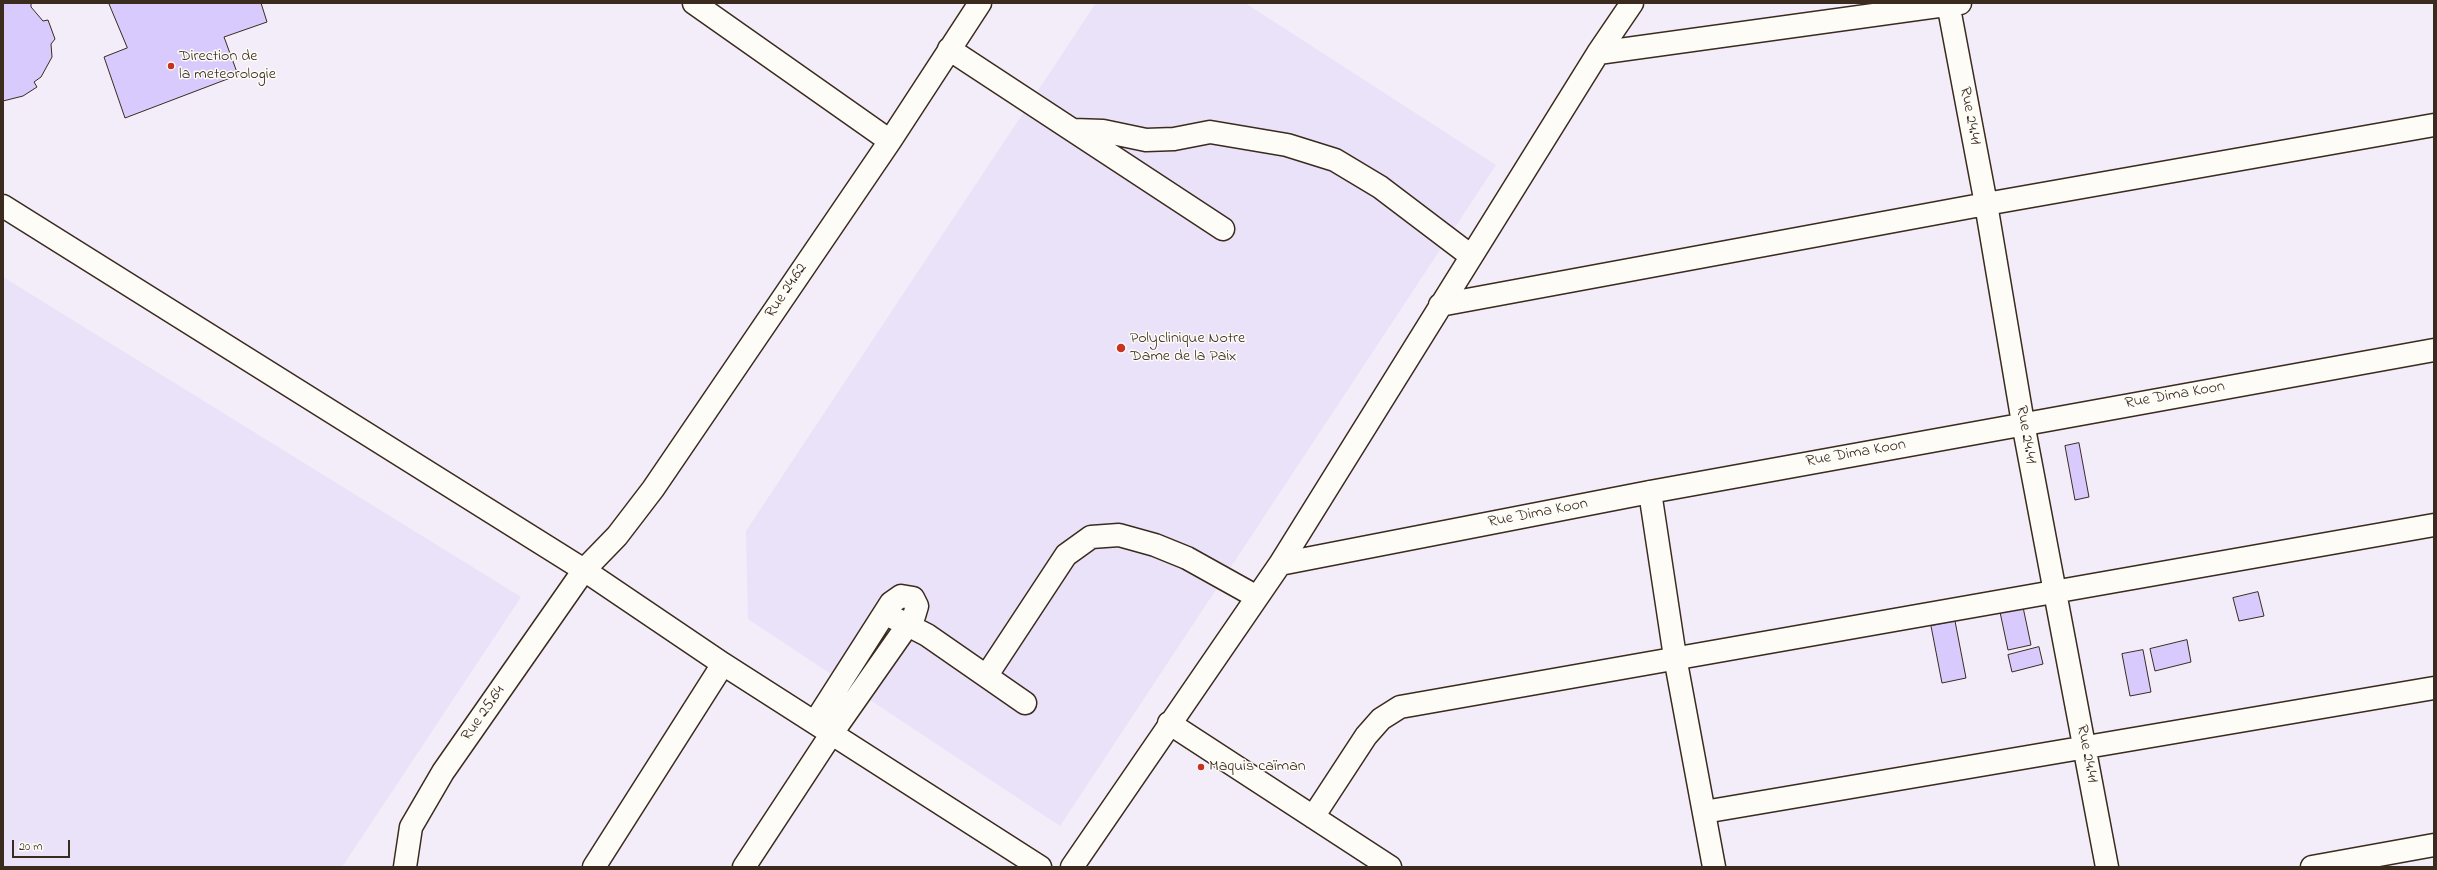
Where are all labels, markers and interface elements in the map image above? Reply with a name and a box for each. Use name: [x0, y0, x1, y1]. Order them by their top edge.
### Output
place label: Direction de la meteorologie: [179, 47, 276, 85]
marker: Direction de la meteorologie: [166, 61, 176, 71]
street label: Rue 24.41: [1954, 85, 1984, 147]
street label: Rue 24.62: [762, 260, 812, 322]
place label: Polyclinique Notre Dame de la Paix: [1130, 329, 1245, 367]
marker: Polyclinique Notre Dame de la Paix: [1115, 342, 1127, 354]
street label: Rue Dima Koon: [2124, 378, 2226, 414]
street label: Rue 24.41: [2010, 404, 2040, 466]
street label: Rue Dima Koon: [1805, 436, 1907, 472]
street label: Rue Dima Koon: [1487, 495, 1589, 533]
street label: Rue 25.64: [458, 683, 510, 745]
street label: Rue 24.41: [2071, 723, 2101, 785]
place label: Maquis caïman: [1209, 757, 1306, 777]
marker: Maquis caïman: [1196, 762, 1206, 772]
scale bar: [14, 832, 72, 858]
text: 20 m: [19, 838, 42, 856]

